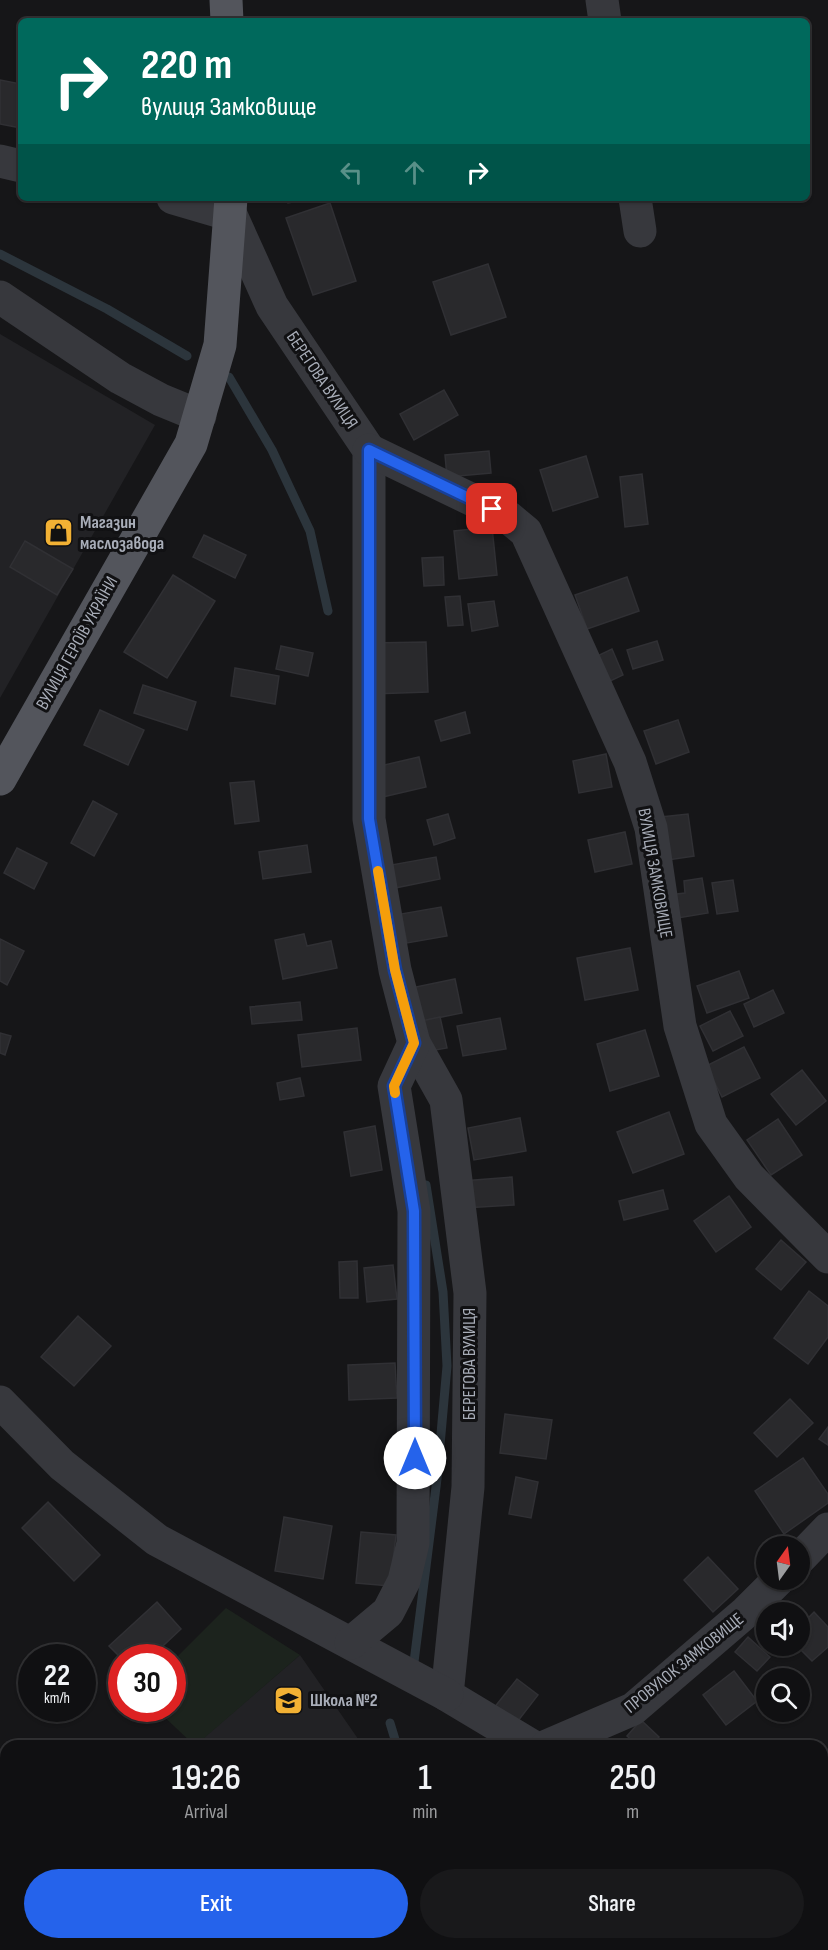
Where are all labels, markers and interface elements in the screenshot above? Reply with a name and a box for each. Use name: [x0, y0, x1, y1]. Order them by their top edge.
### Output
text: 220 m: [141, 40, 232, 91]
icon: right: [42, 42, 120, 120]
text: вулиця Замковище: [141, 91, 317, 123]
icon: left: [335, 156, 368, 189]
icon: ahead: [398, 156, 431, 189]
icon: right: [461, 156, 494, 189]
street label: БЕРЕГОВА ВУЛИЦЯ: [282, 327, 362, 433]
pin: [466, 483, 517, 534]
icon: arrive: [475, 492, 508, 525]
place label: Магазин маслозавода: [80, 512, 164, 554]
shop icon: Магазин маслозавода: [43, 516, 75, 548]
street label: ВУЛИЦЯ ГЕРОЇВ УКРАЇНИ: [32, 573, 122, 713]
street label: ВУЛИЦЯ ЗАМКОВИЩЕ: [633, 806, 677, 940]
street label: БЕРЕГОВА ВУЛИЦЯ: [459, 1308, 480, 1420]
position arrow: [383, 1426, 447, 1490]
north arrow: [756, 1536, 810, 1590]
map controls: [756, 1536, 810, 1722]
button: sound: [756, 1602, 810, 1656]
street label: ПРОВУЛОК ЗАМКОВИЩЕ: [620, 1608, 748, 1718]
speed limit sign: 30: [108, 1644, 186, 1722]
text: 22: [44, 1658, 70, 1694]
button: search: [756, 1668, 810, 1722]
school or university icon: Школа №2: [273, 1684, 305, 1716]
text: km/h: [44, 1689, 70, 1708]
place label: Школа №2: [310, 1690, 378, 1711]
text: 19:26: [172, 1757, 241, 1800]
text: 1: [418, 1757, 432, 1800]
text: 250: [609, 1757, 656, 1800]
text: Arrival: [185, 1800, 228, 1824]
text: min: [412, 1800, 438, 1824]
text: m: [626, 1800, 639, 1824]
button: Exit: [24, 1869, 408, 1938]
button: Share: [420, 1869, 804, 1938]

